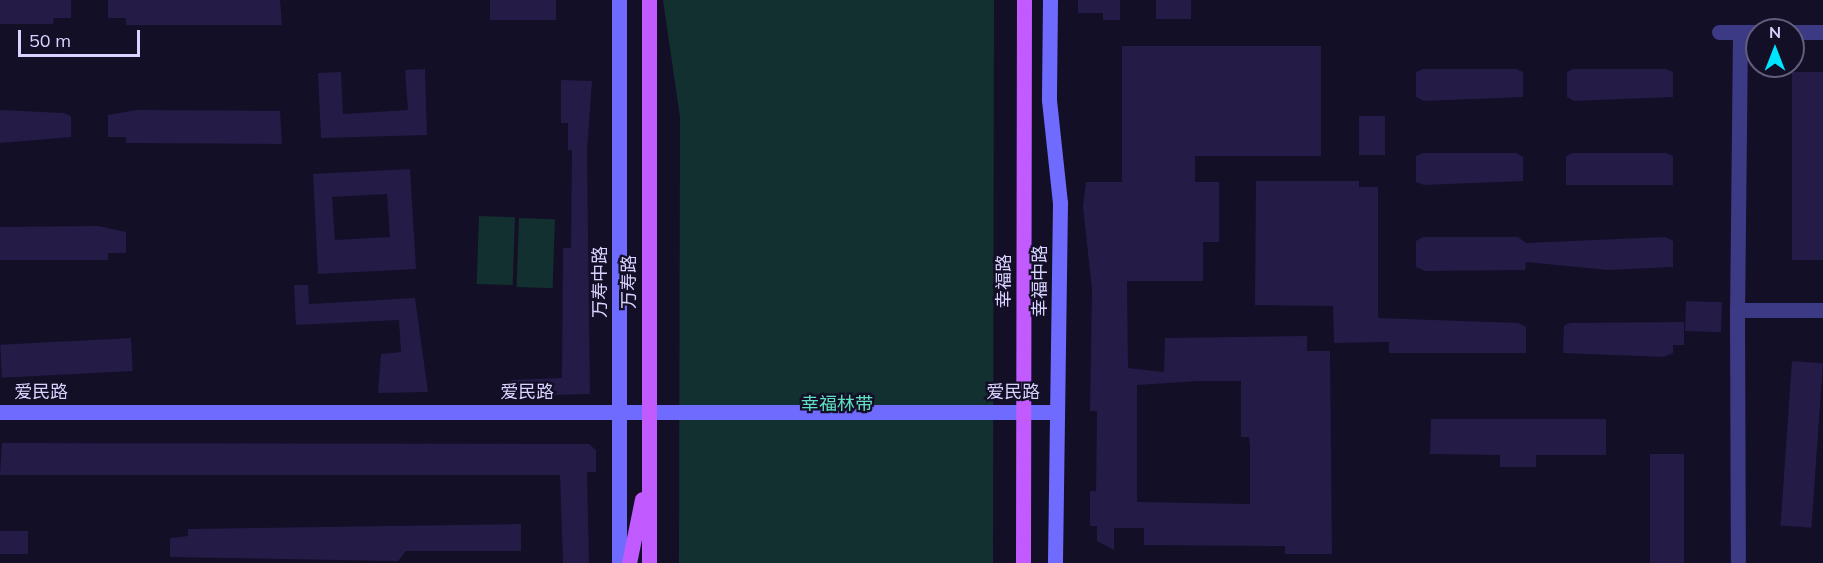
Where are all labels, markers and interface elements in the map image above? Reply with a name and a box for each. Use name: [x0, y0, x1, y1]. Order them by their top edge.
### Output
scale bar: [21, 18, 142, 56]
north arrow: [1745, 18, 1805, 78]
text: N: [1769, 22, 1781, 42]
text: 50 m: [29, 29, 71, 52]
street label: 幸福中路: [1029, 245, 1051, 317]
street label: 万寿中路: [589, 246, 611, 318]
street label: 幸福路: [993, 254, 1015, 308]
street label: 万寿路: [618, 255, 640, 309]
street label: 爱民路: [14, 381, 68, 403]
street label: 爱民路: [500, 381, 554, 403]
street label: 爱民路: [986, 381, 1040, 403]
park label: 幸福林带: [801, 393, 873, 415]

